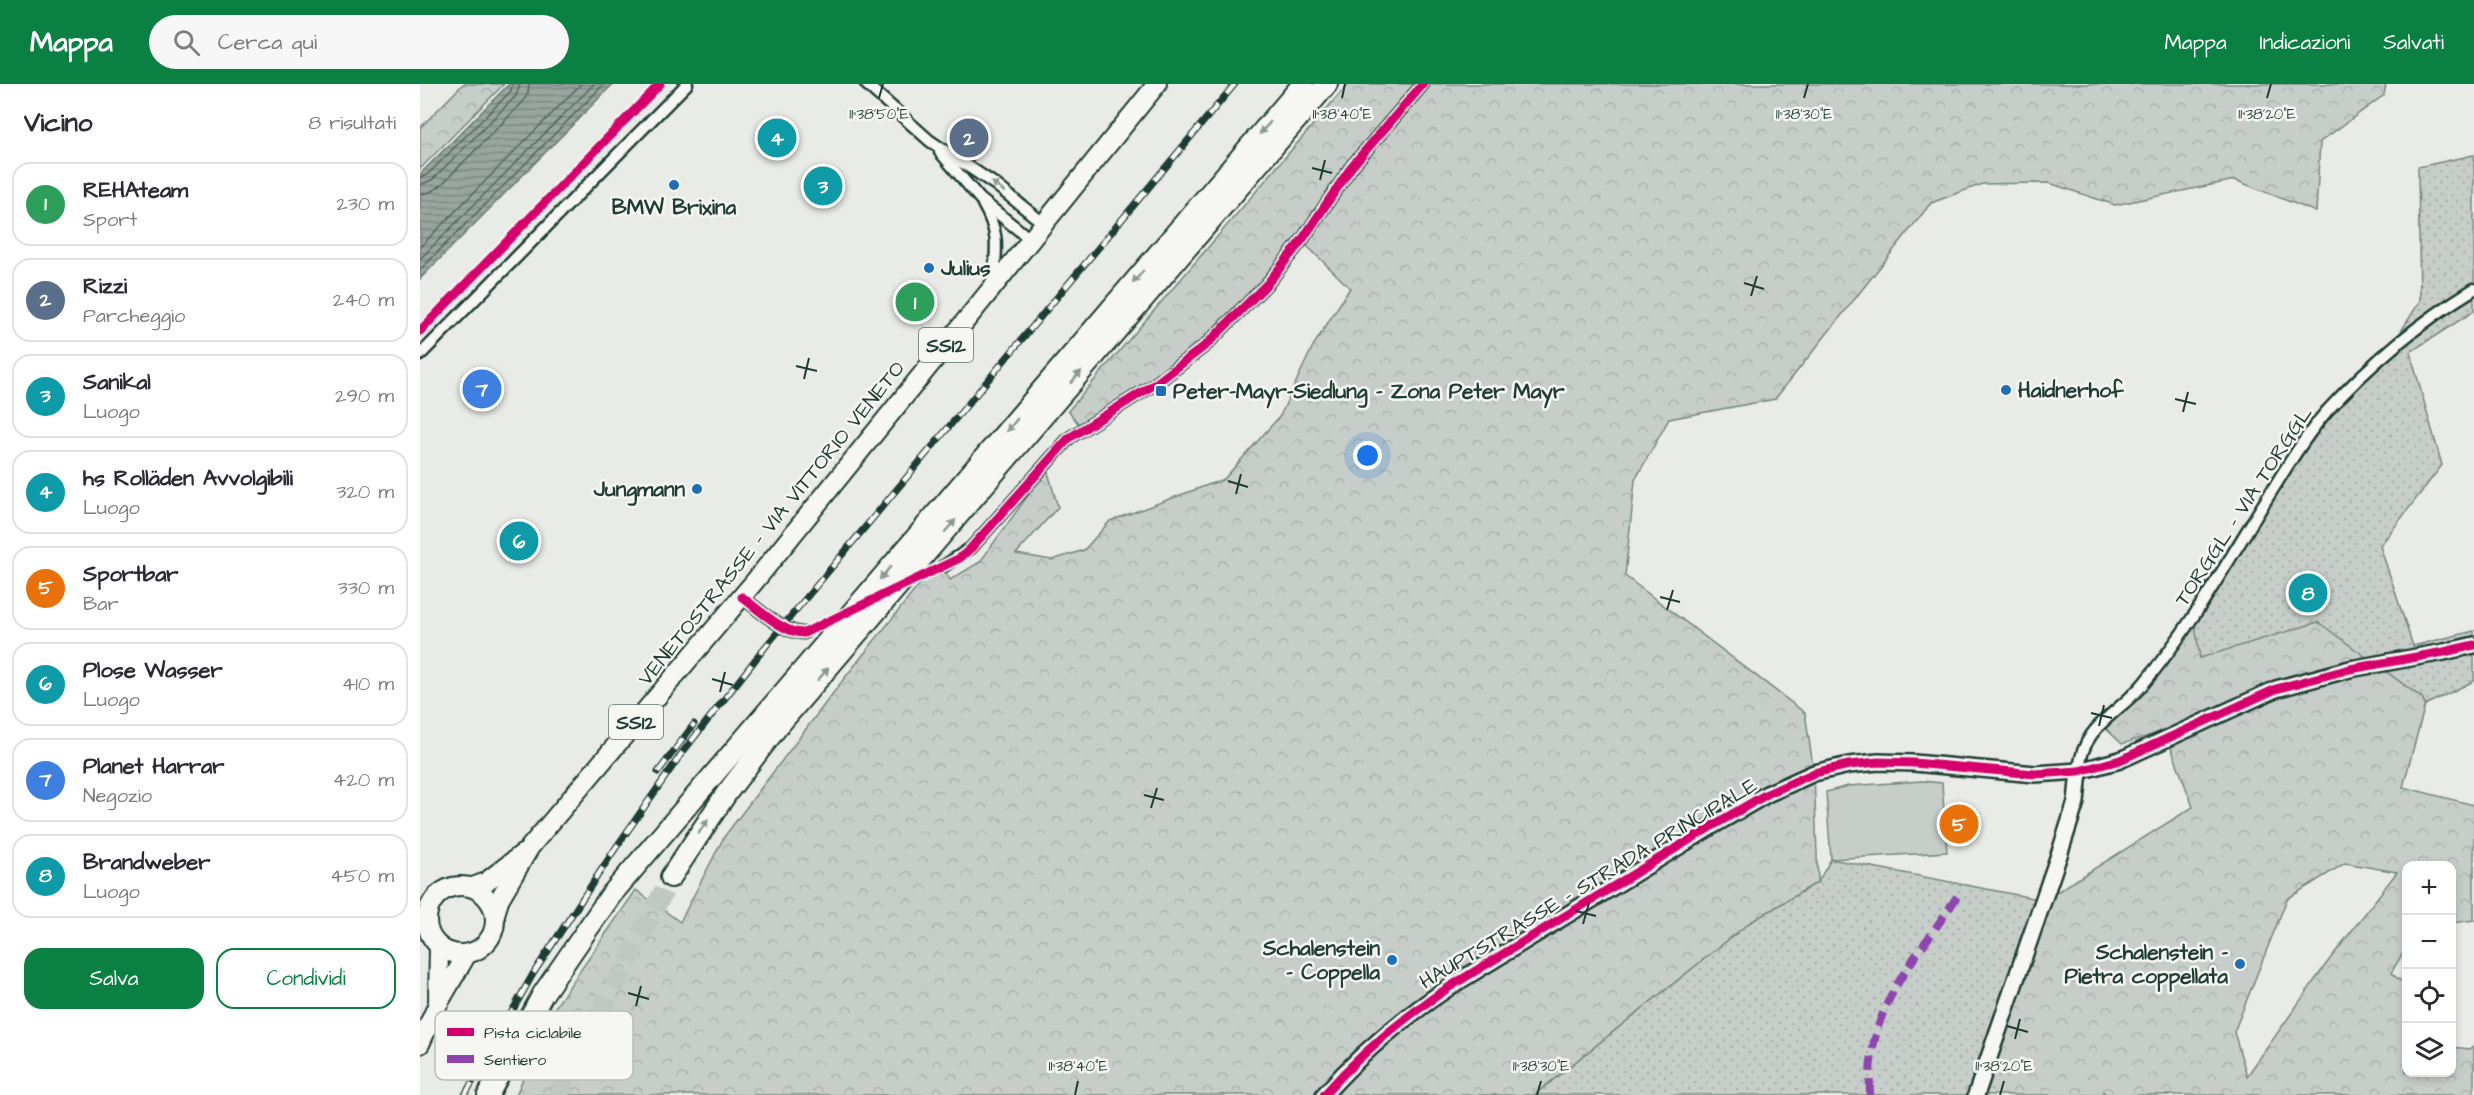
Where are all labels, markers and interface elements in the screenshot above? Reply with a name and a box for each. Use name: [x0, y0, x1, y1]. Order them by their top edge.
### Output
search box: [149, 15, 569, 69]
text: Mappa: [30, 23, 113, 62]
icon: search: [170, 26, 203, 59]
text: Cerca qui: [218, 27, 317, 58]
text: Mappa: [2164, 28, 2227, 57]
text: Indicazioni: [2260, 28, 2350, 57]
text: Salvati: [2383, 28, 2444, 57]
text: 11°38'50"E: [849, 104, 909, 125]
text: 11°38'40"E: [1312, 104, 1372, 125]
text: 11°38'30"E: [1776, 104, 1832, 125]
text: 11°38'20"E: [2238, 104, 2296, 125]
text: Vicino: [24, 105, 92, 141]
text: 8 risultati: [308, 109, 396, 137]
pin: 4: [758, 116, 796, 160]
pin: 2: [950, 116, 988, 160]
one-way arrow: [1259, 120, 1272, 135]
pin: 3: [804, 164, 842, 208]
text: REHAteam: [83, 175, 188, 206]
marker: BMW Brixina: [667, 178, 681, 192]
one-way arrow: [990, 181, 1006, 193]
text: 1: [44, 190, 47, 218]
text: 230 m: [336, 190, 394, 218]
place label: BMW Brixina: [612, 193, 737, 222]
text: Sport: [83, 206, 137, 234]
place label: Julius: [940, 254, 991, 283]
marker: Julius: [922, 261, 936, 275]
one-way arrow: [1132, 269, 1145, 284]
text: Rizzi: [83, 271, 127, 302]
pin: 1: [896, 280, 934, 324]
text: 2: [40, 286, 51, 314]
text: 240 m: [333, 286, 394, 314]
text: Parcheggio: [83, 302, 185, 330]
road number: SS12: [919, 328, 973, 362]
street label: VENETOSTRASSE - VIA VITTORIO VENETO: [631, 355, 912, 692]
pin: 7: [462, 366, 502, 412]
text: Sanikal: [83, 367, 151, 398]
one-way arrow: [1070, 369, 1083, 385]
place label: Haidnerhof: [2018, 376, 2124, 405]
place label: Peter-Mayr-Siedlung - Zona Peter Mayr: [1173, 377, 1565, 409]
text: 3: [40, 382, 51, 410]
text: 290 m: [335, 382, 394, 410]
marker: Haidnerhof: [1999, 383, 2013, 397]
marker: Peter-Mayr-Siedlung - Zona Peter Mayr: [1154, 384, 1168, 398]
text: Luogo: [83, 398, 140, 426]
street label: TORGGL - VIA TORGGL: [2168, 400, 2319, 612]
one-way arrow: [1005, 417, 1018, 433]
your location: [1353, 441, 1382, 470]
text: hs Rolläden Avvolgibili: [83, 463, 293, 494]
place label: Jungmann: [593, 475, 685, 506]
text: 4: [39, 478, 52, 506]
text: 320 m: [336, 478, 394, 506]
marker: Jungmann: [690, 482, 704, 496]
text: Luogo: [83, 494, 140, 522]
pin: 6: [500, 518, 538, 564]
one-way arrow: [943, 518, 956, 534]
text: Sportbar: [83, 559, 178, 590]
one-way arrow: [879, 565, 892, 580]
pin: 8: [2288, 570, 2328, 616]
text: 5: [38, 574, 53, 602]
text: 330 m: [337, 574, 394, 602]
text: Bar: [83, 590, 118, 618]
text: Plose Wasser: [83, 655, 223, 686]
one-way arrow: [816, 667, 829, 682]
text: 6: [39, 670, 52, 698]
text: 410 m: [342, 670, 394, 698]
text: Luogo: [83, 686, 140, 714]
road number: SS12: [609, 705, 663, 739]
text: Planet Harrar: [83, 751, 224, 782]
text: 7: [39, 766, 52, 794]
text: 420 m: [333, 766, 394, 794]
street label: HAUPTSTRASSE - STRADA PRINCIPALE: [1414, 770, 1763, 996]
text: Negozio: [83, 782, 152, 810]
pin: 5: [1940, 802, 1978, 846]
one-way arrow: [697, 820, 709, 836]
text: Brandweber: [83, 847, 210, 878]
map controls: [2402, 861, 2456, 1077]
button: +: [2402, 861, 2456, 915]
text: 8: [39, 862, 52, 890]
text: 450 m: [330, 862, 394, 890]
text: Luogo: [83, 878, 140, 906]
button: −: [2402, 915, 2456, 969]
place label: Schalenstein - Coppella: [1262, 934, 1380, 988]
place label: Schalenstein - Pietra coppellata: [2065, 938, 2228, 992]
button: Salva: [24, 948, 204, 1009]
button: Condividi: [216, 948, 396, 1009]
marker: Schalenstein - Coppella: [1385, 953, 1399, 967]
marker: Schalenstein - Pietra coppellata: [2233, 957, 2247, 971]
button: locate: [2402, 969, 2456, 1023]
legend: [435, 1011, 633, 1080]
text: Pista ciclabile: [484, 1022, 582, 1044]
button: layers: [2402, 1023, 2456, 1077]
text: Sentiero: [484, 1049, 546, 1071]
text: 11°38'40"E: [1048, 1056, 1108, 1077]
text: 11°38'30"E: [1513, 1056, 1569, 1077]
text: 11°38'20"E: [1975, 1056, 2033, 1077]

